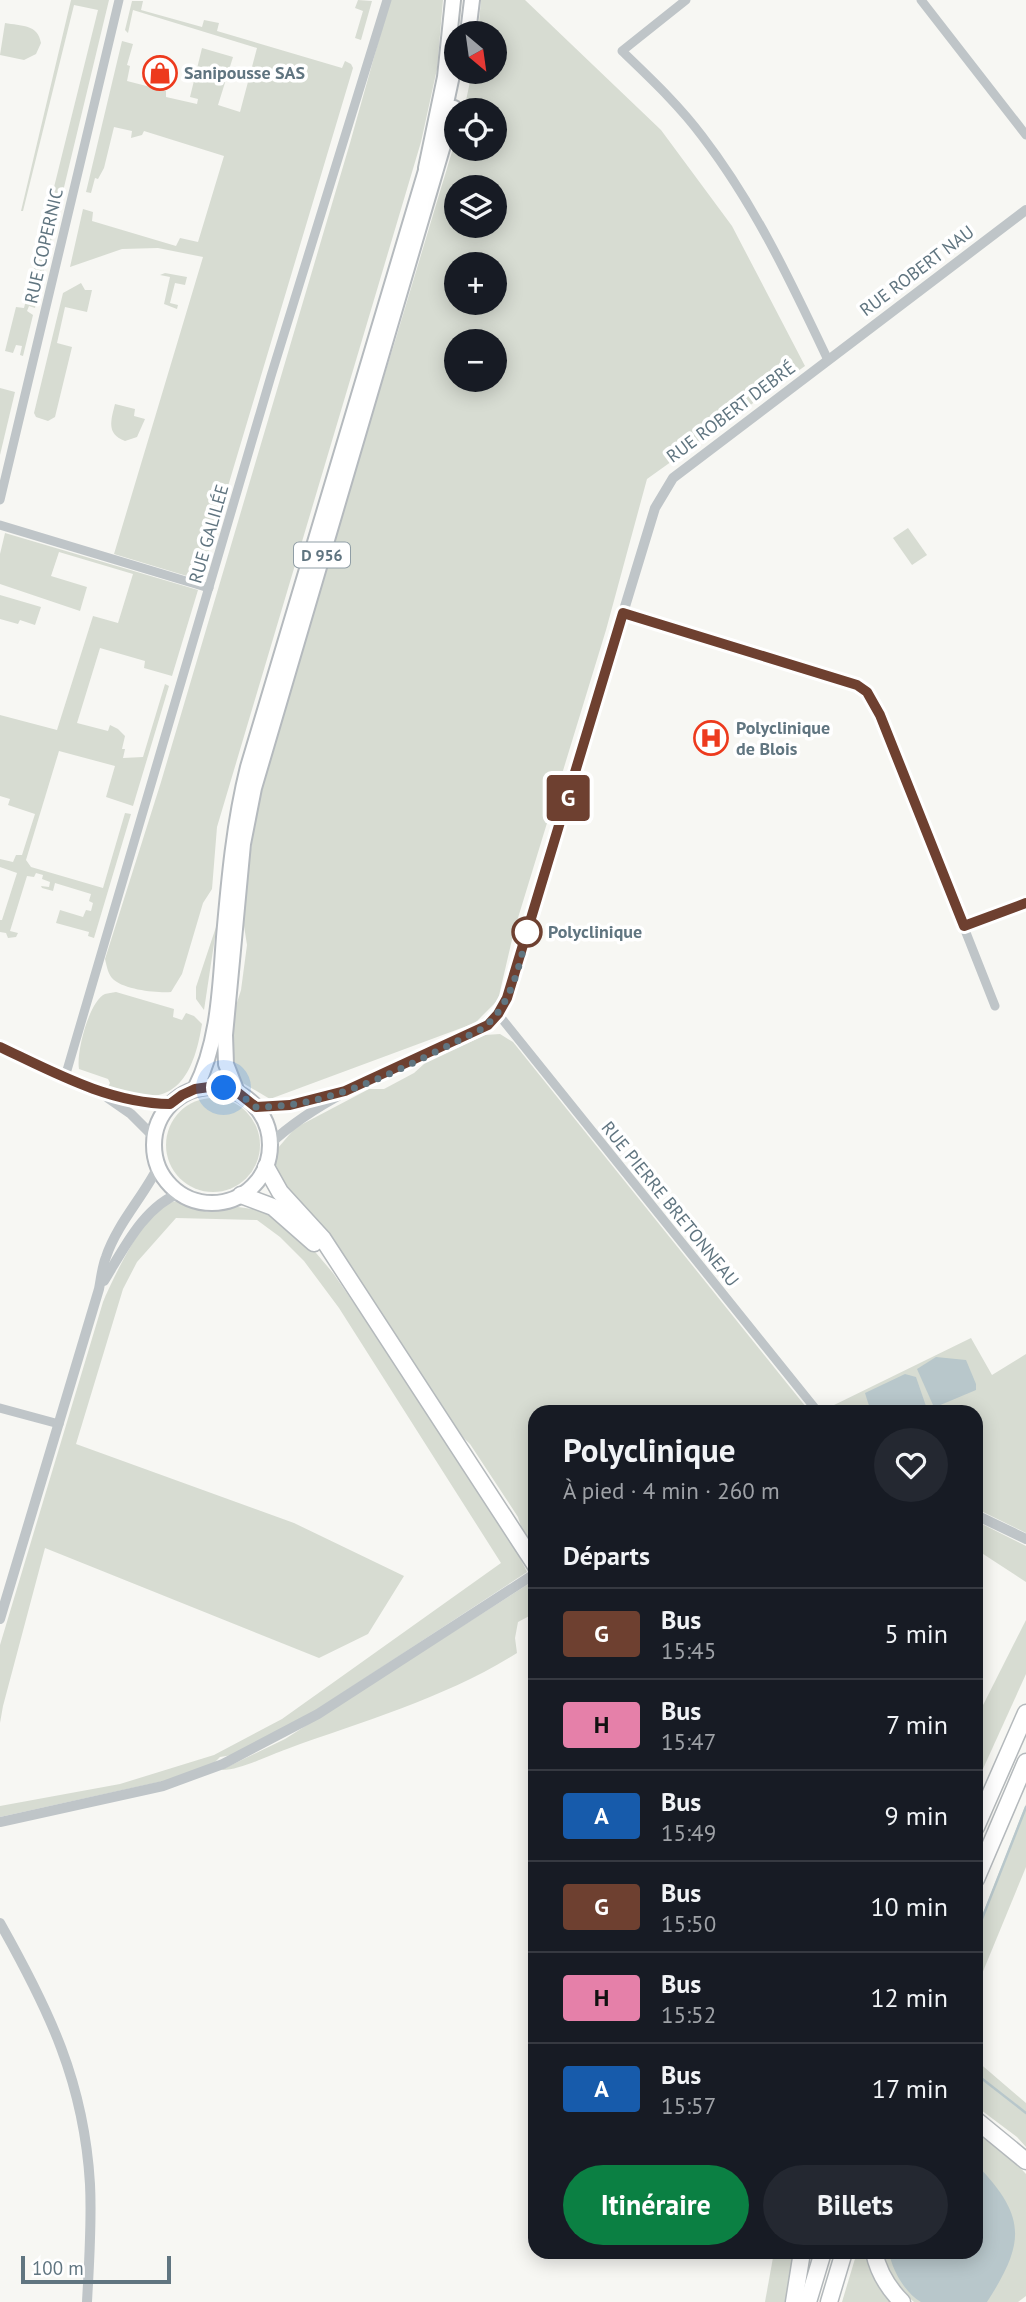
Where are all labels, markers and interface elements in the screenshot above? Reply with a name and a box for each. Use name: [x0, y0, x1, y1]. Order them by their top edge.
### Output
north arrow: [444, 21, 508, 84]
map controls: [444, 21, 507, 392]
shop icon: Sanipousse SAS: [141, 54, 179, 92]
place label: Sanipousse SAS: [184, 61, 305, 84]
button: locate: [444, 98, 507, 161]
button: layers: [444, 175, 507, 238]
street label: RUE COPERNIC: [19, 186, 68, 306]
street label: RUE ROBERT NAU: [855, 220, 978, 321]
button: +: [444, 252, 507, 315]
button: −: [444, 329, 507, 392]
street label: RUE ROBERT DEBRÉ: [662, 356, 800, 468]
street label: RUE GALILÉE: [183, 482, 234, 586]
road number: D 956: [294, 542, 350, 568]
place label: Polyclinique de Blois: [736, 716, 830, 760]
hospital icon: Polyclinique de Blois: [692, 719, 730, 757]
line badge: G: [545, 775, 591, 821]
text: G: [561, 782, 575, 813]
marker: Polyclinique: [512, 917, 542, 947]
place label: Polyclinique: [548, 920, 642, 943]
your location: [206, 1070, 241, 1105]
street label: RUE PIERRE BRETONNEAU: [597, 1116, 744, 1291]
text: Polyclinique: [563, 1428, 736, 1471]
button: heart: [874, 1428, 948, 1502]
text: À pied · 4 min · 260 m: [563, 1476, 780, 1505]
text: Départs: [563, 1539, 650, 1572]
text: Bus: [661, 1603, 701, 1636]
text: 5 min: [885, 1617, 948, 1650]
text: G: [594, 1618, 609, 1649]
text: 15:45: [661, 1636, 716, 1665]
text: Bus: [661, 1694, 701, 1727]
text: 7 min: [886, 1708, 948, 1741]
text: H: [594, 1709, 609, 1740]
text: 15:47: [661, 1727, 716, 1756]
text: Bus: [661, 1785, 701, 1818]
text: 9 min: [885, 1799, 948, 1832]
text: A: [594, 1800, 609, 1831]
text: 15:49: [661, 1818, 716, 1847]
text: Bus: [661, 1876, 701, 1909]
text: 10 min: [870, 1890, 948, 1923]
text: G: [594, 1891, 609, 1922]
text: 15:50: [661, 1909, 716, 1938]
text: Bus: [661, 1967, 701, 2000]
text: 12 min: [870, 1981, 948, 2014]
text: H: [594, 1982, 609, 2013]
text: 15:52: [661, 2000, 716, 2029]
text: Bus: [661, 2058, 701, 2091]
text: 17 min: [872, 2072, 948, 2105]
text: A: [594, 2073, 609, 2104]
text: 15:57: [661, 2091, 716, 2120]
button: Itinéraire: [563, 2165, 749, 2245]
button: Billets: [763, 2165, 948, 2245]
scale bar: [21, 2253, 172, 2285]
text: 100 m: [32, 2256, 84, 2280]

